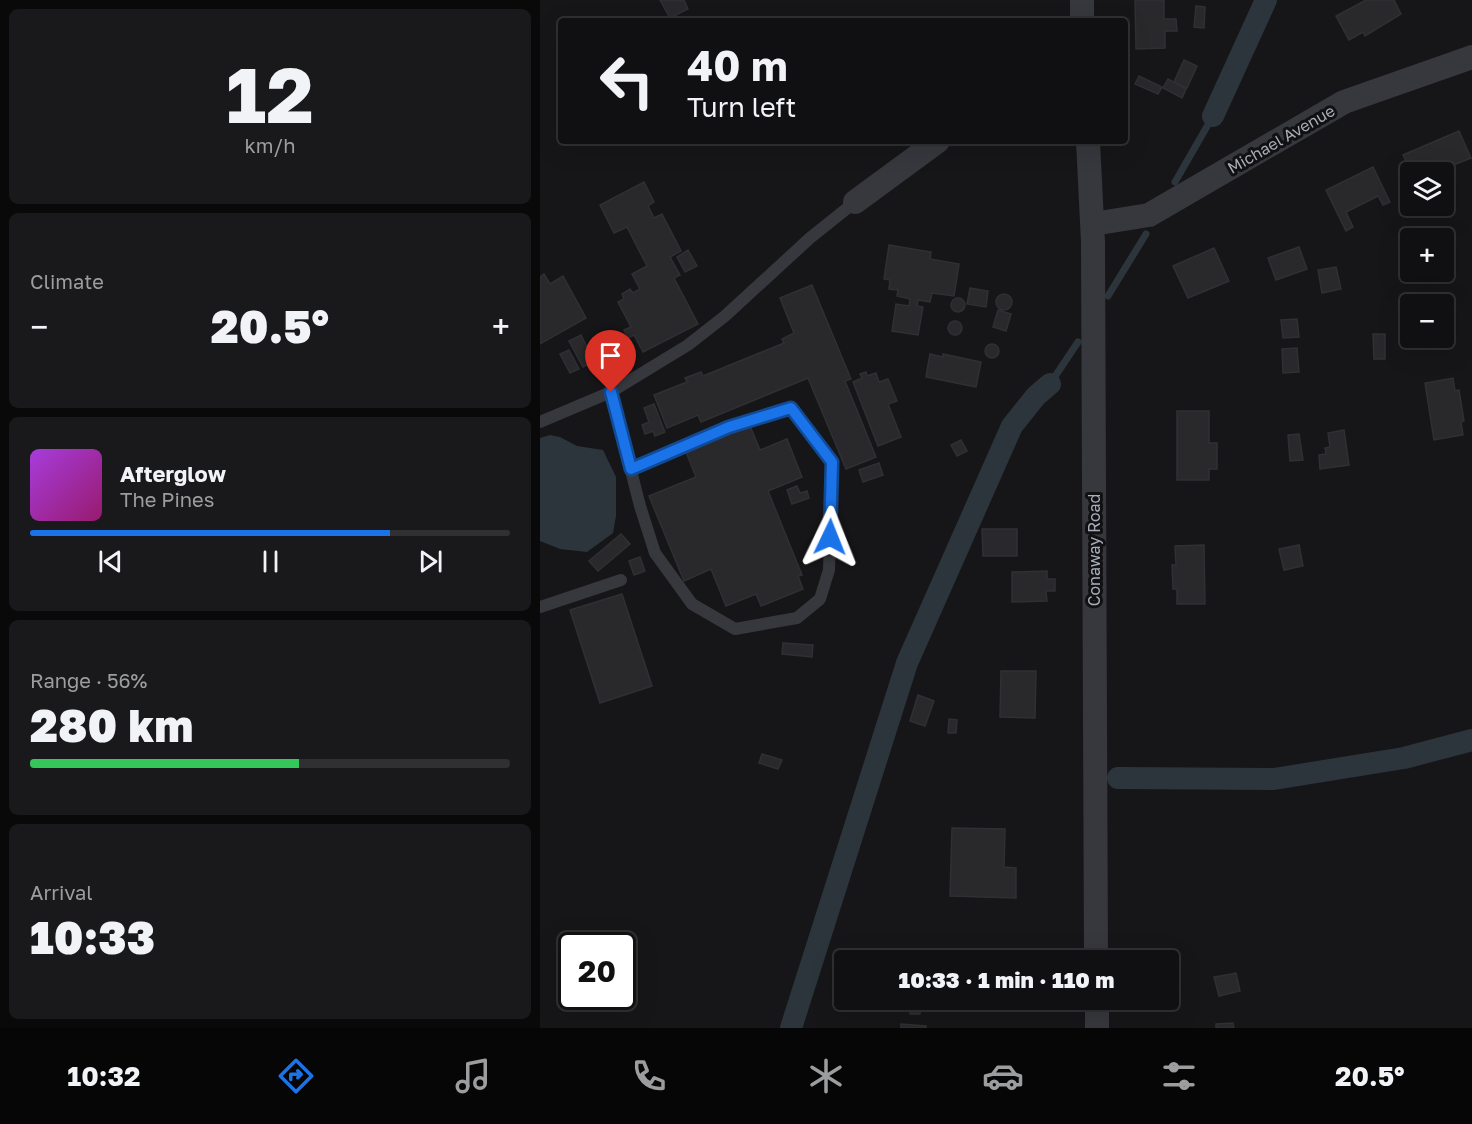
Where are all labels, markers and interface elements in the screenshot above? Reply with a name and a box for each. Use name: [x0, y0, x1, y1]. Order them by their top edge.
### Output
text: 40 m: [687, 40, 788, 90]
icon: left: [588, 42, 666, 120]
text: 12: [226, 47, 314, 140]
text: Turn left: [687, 91, 796, 123]
street label: Michael Avenue: [1224, 100, 1338, 178]
text: km/h: [245, 133, 295, 157]
map controls: [1400, 162, 1454, 348]
button: layers: [1400, 162, 1454, 216]
button: +: [1400, 228, 1454, 282]
text: Climate: [30, 269, 104, 293]
button: −: [1400, 294, 1454, 348]
text: 20.5°: [211, 299, 329, 353]
text: −: [30, 307, 48, 346]
text: +: [492, 307, 510, 346]
pin: [585, 330, 636, 392]
icon: arrive: [594, 339, 627, 372]
text: Afterglow: [120, 460, 226, 487]
text: The Pines: [120, 487, 214, 511]
street label: Conaway Road: [1084, 494, 1104, 606]
position arrow: [798, 505, 862, 569]
icon: previous: [94, 545, 127, 578]
icon: pause: [254, 545, 287, 578]
icon: next: [414, 545, 447, 578]
text: Range · 56%: [30, 668, 147, 692]
text: 280 km: [30, 698, 194, 752]
text: Arrival: [30, 880, 93, 904]
text: 10:33: [30, 910, 155, 964]
speed limit sign: 20: [558, 932, 636, 1010]
text: 10:33 · 1 min · 110 m: [899, 966, 1114, 993]
icon: directions: [275, 1055, 317, 1097]
icon: music: [452, 1055, 494, 1097]
icon: phone: [628, 1055, 670, 1097]
icon: climate: [805, 1055, 847, 1097]
icon: car: [982, 1055, 1024, 1097]
icon: filters: [1158, 1055, 1200, 1097]
text: 10:32: [67, 1060, 140, 1092]
text: 20.5°: [1335, 1060, 1405, 1092]

